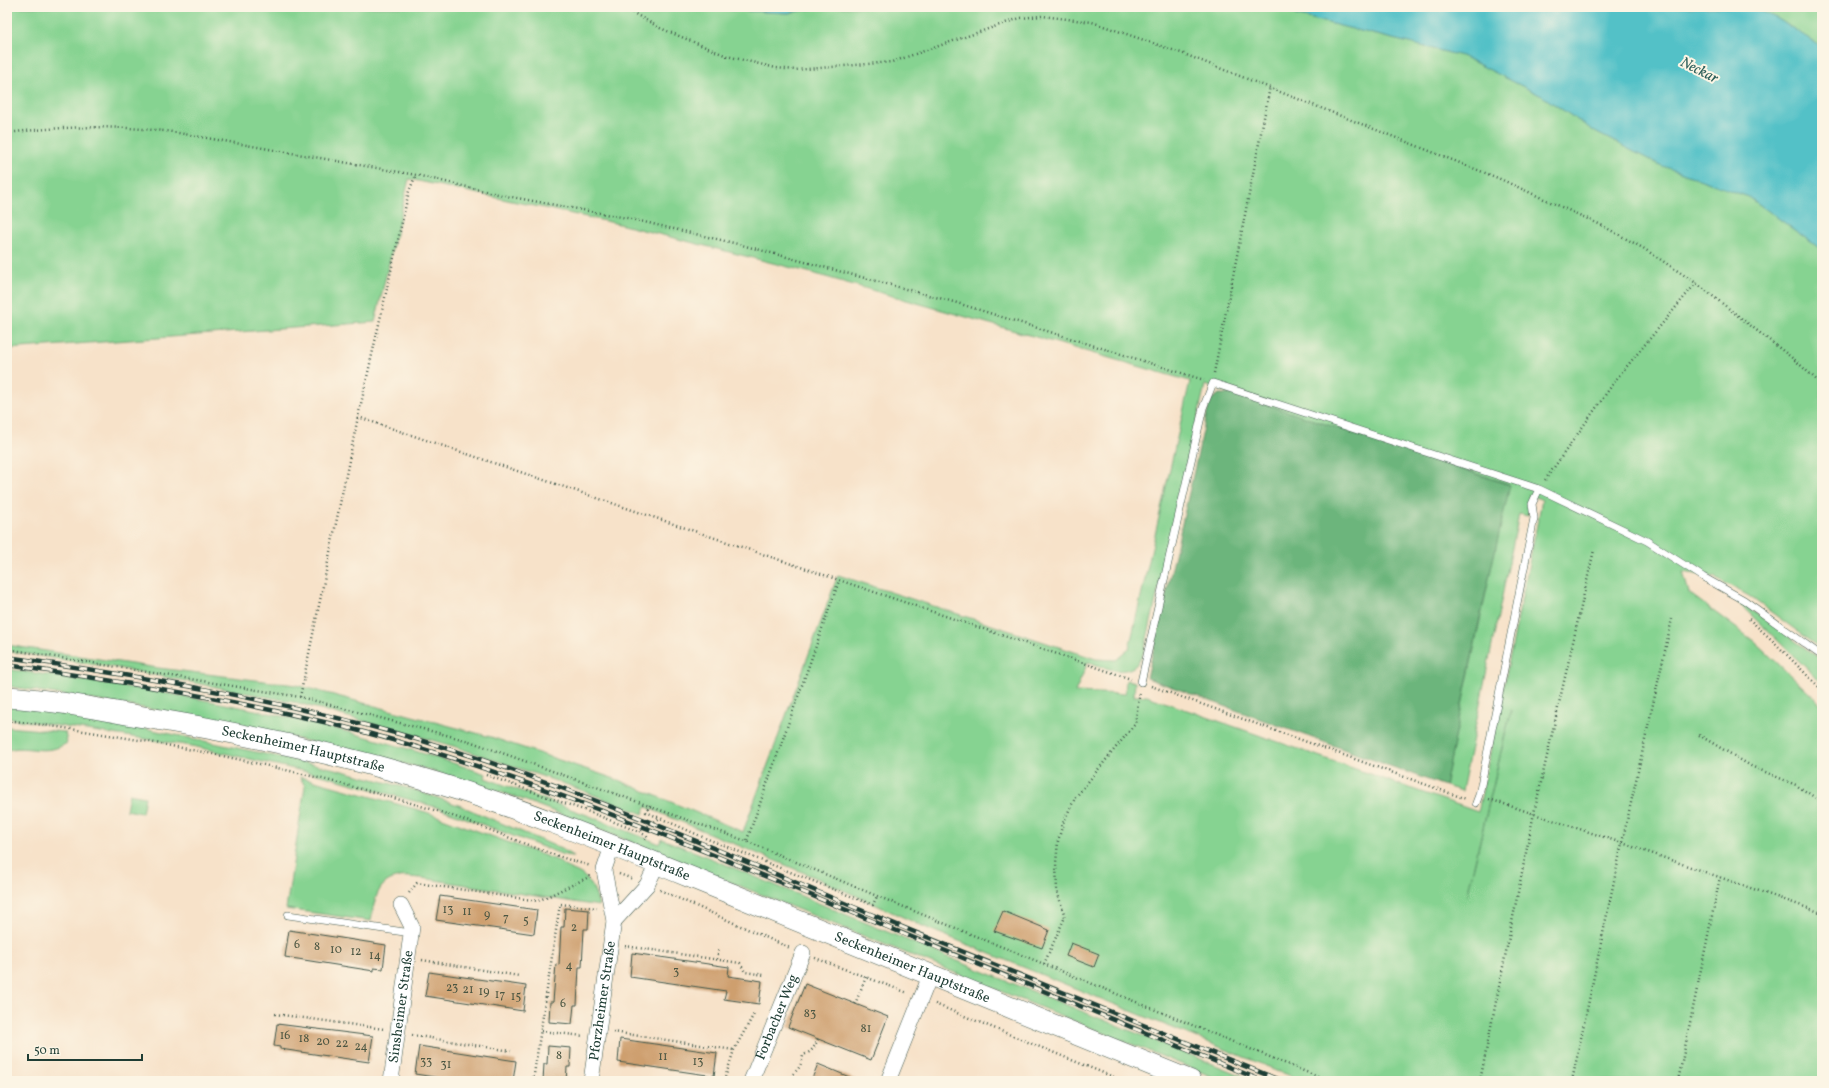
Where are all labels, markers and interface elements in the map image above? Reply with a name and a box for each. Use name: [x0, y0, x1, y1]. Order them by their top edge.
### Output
water label: Neckar: [1676, 53, 1722, 90]
street label: Seckenheimer Hauptstraße: [220, 722, 387, 777]
street label: Seckenheimer Hauptstraße: [531, 807, 693, 886]
house number: 13: [443, 902, 453, 918]
house number: 11: [462, 904, 472, 920]
house number: 9: [484, 907, 490, 923]
house number: 7: [503, 910, 509, 926]
house number: 5: [523, 913, 529, 929]
house number: 2: [571, 920, 577, 936]
street label: Seckenheimer Hauptstraße: [832, 927, 993, 1008]
house number: 6: [294, 937, 300, 953]
house number: 8: [314, 939, 320, 955]
street label: Pforzheimer Straße: [585, 939, 621, 1062]
house number: 10: [330, 942, 342, 958]
house number: 12: [350, 944, 362, 960]
house number: 14: [369, 948, 381, 964]
street label: Sinsheimer Straße: [384, 949, 418, 1064]
house number: 4: [565, 958, 573, 974]
house number: 3: [673, 964, 679, 980]
street label: Forbacher Weg: [751, 971, 803, 1063]
house number: 23: [446, 980, 458, 996]
house number: 21: [462, 982, 474, 998]
house number: 19: [479, 984, 489, 1000]
house number: 17: [495, 987, 505, 1003]
house number: 15: [511, 989, 521, 1005]
house number: 6: [560, 996, 566, 1012]
house number: 83: [804, 1006, 816, 1022]
house number: 81: [861, 1021, 871, 1037]
house number: 16: [280, 1028, 290, 1044]
house number: 18: [299, 1031, 309, 1047]
house number: 20: [316, 1034, 330, 1050]
scale bar: [28, 1036, 142, 1062]
house number: 22: [336, 1036, 348, 1052]
house number: 24: [354, 1039, 368, 1055]
text: 50 m: [34, 1043, 60, 1059]
house number: 8: [556, 1048, 562, 1064]
house number: 11: [658, 1049, 668, 1065]
house number: 33: [420, 1054, 432, 1070]
house number: 13: [693, 1054, 703, 1070]
house number: 31: [441, 1057, 451, 1073]

